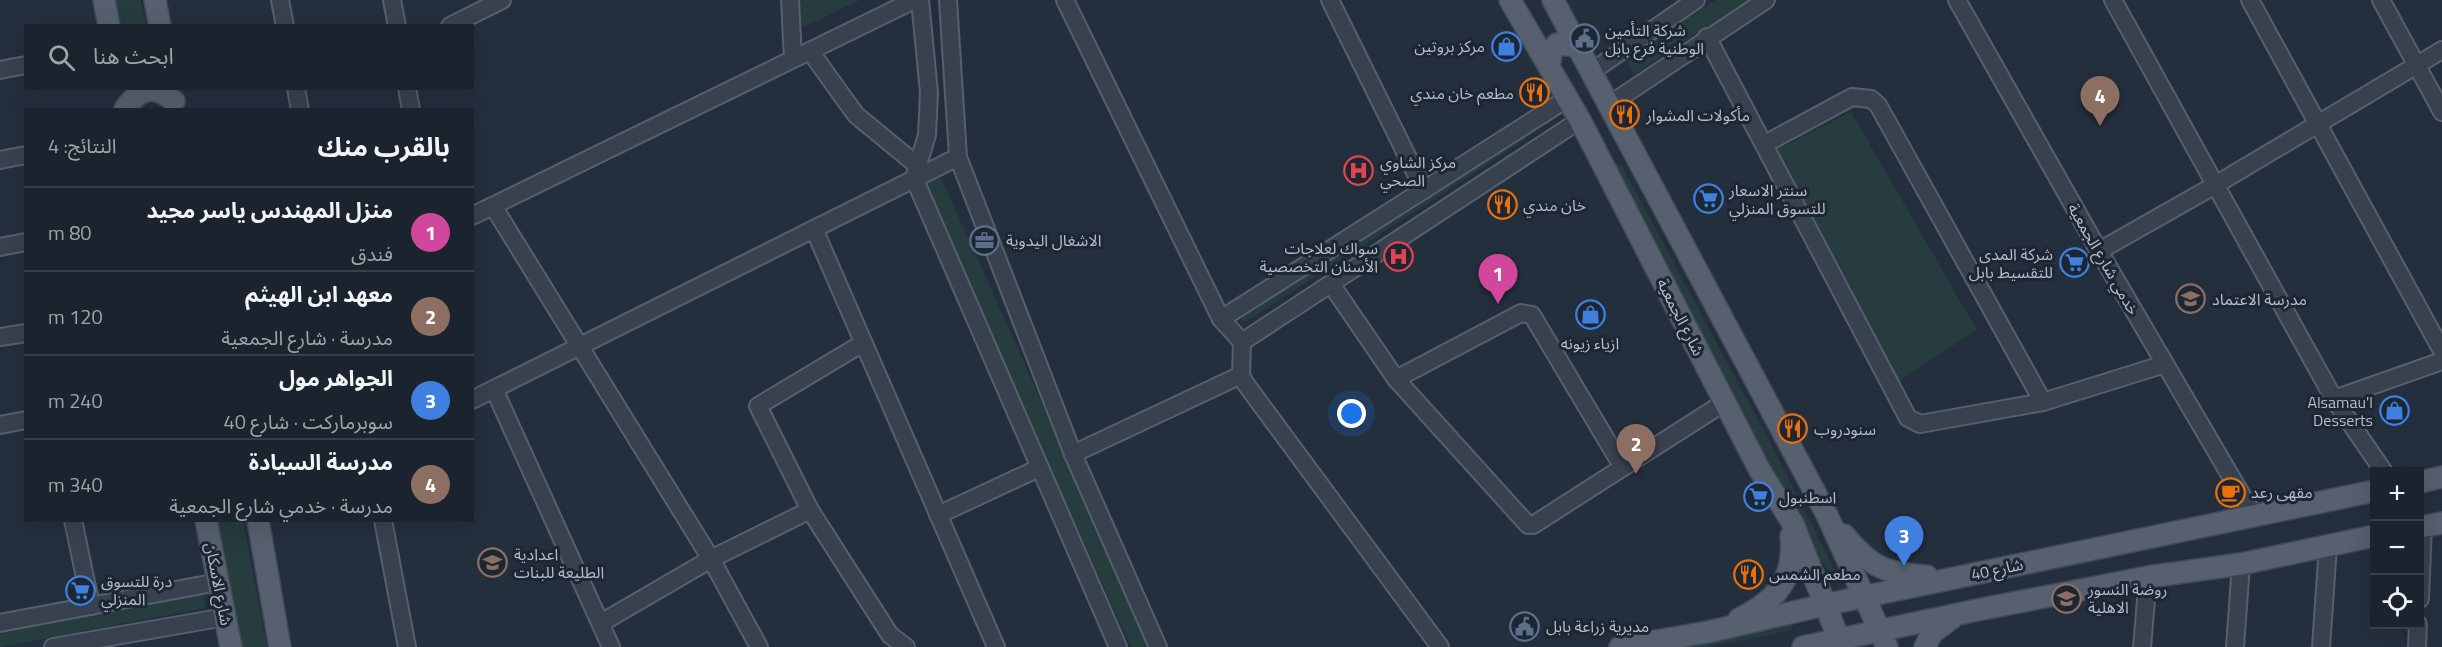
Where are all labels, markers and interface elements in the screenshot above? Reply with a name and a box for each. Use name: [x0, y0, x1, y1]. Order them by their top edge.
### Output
place label: شركة التأمين الوطنية فرع بابل: [1605, 18, 1704, 61]
public building icon: شركة التأمين الوطنية فرع بابل: [1568, 23, 1600, 55]
search box: [24, 24, 474, 90]
shop icon: مركز بروتين: [1490, 30, 1522, 62]
place label: مركز بروتين: [1414, 34, 1485, 58]
text: ابحث هنا: [93, 39, 174, 73]
icon: search: [45, 41, 78, 74]
pin: 4: [2080, 76, 2120, 126]
restaurant icon: مطعم خان مندي: [1519, 77, 1551, 109]
place label: مطعم خان مندي: [1410, 81, 1514, 106]
restaurant icon: مأكولات المشوار: [1609, 99, 1641, 131]
place label: مأكولات المشوار: [1645, 103, 1750, 127]
text: بالقرب منك: [318, 127, 450, 166]
text: النتائج: 4: [48, 130, 116, 161]
place label: مركز الشاوي الصحي: [1380, 150, 1456, 193]
hospital icon: مركز الشاوي الصحي: [1343, 155, 1375, 187]
place label: سنتر الاسعار للتسوق المنزلي: [1728, 178, 1826, 221]
supermarket icon: سنتر الاسعار للتسوق المنزلي: [1692, 183, 1724, 215]
restaurant icon: خان مندي: [1486, 189, 1518, 221]
text: منزل المهندس ياسر مجيد: [147, 193, 393, 227]
place label: خان مندي: [1523, 193, 1586, 218]
street label: خدمي شارع الجمعية: [2061, 199, 2146, 320]
text: 80 m: [48, 217, 92, 248]
text: 1: [425, 217, 436, 248]
office icon: الاشغال اليدوية: [969, 224, 1001, 256]
place label: الاشغال اليدوية: [1006, 228, 1101, 252]
place label: سواك لعلاجات الأسنان التخصصية: [1259, 236, 1378, 278]
text: فندق: [351, 238, 393, 269]
hospital icon: سواك لعلاجات الأسنان التخصصية: [1383, 241, 1415, 273]
place label: شركة المدى للتقسيط بابل: [1969, 242, 2053, 284]
supermarket icon: شركة المدى للتقسيط بابل: [2058, 247, 2090, 279]
pin: 1: [1478, 254, 1518, 304]
street label: شارع الجمعية: [1650, 274, 1711, 360]
text: معهد ابن الهيثم: [245, 277, 393, 311]
school or university icon: مدرسة الاعتماد: [2175, 283, 2207, 315]
place label: مدرسة الاعتماد: [2212, 287, 2307, 311]
shop icon: ازياء زيونه: [1574, 299, 1606, 331]
text: 120 m: [48, 301, 103, 332]
text: 2: [425, 301, 436, 332]
text: مدرسة · شارع الجمعية: [221, 322, 393, 353]
place label: ازياء زيونه: [1561, 331, 1619, 355]
text: الجواهر مول: [279, 361, 393, 395]
text: 240 m: [48, 385, 103, 416]
text: 3: [425, 385, 436, 416]
place label: Alsamau'l Desserts: [2307, 390, 2373, 432]
shop icon: Alsamau'l Desserts: [2378, 395, 2410, 427]
your location: [1337, 399, 1366, 428]
text: سوبرماركت · شارع 40: [223, 406, 393, 437]
restaurant icon: سنودروب: [1777, 413, 1809, 445]
place label: سنودروب: [1814, 417, 1876, 441]
pin: 2: [1616, 424, 1656, 474]
text: مدرسة السيادة: [249, 445, 393, 479]
map controls: [2370, 467, 2424, 629]
button: +: [2370, 467, 2424, 521]
text: 340 m: [48, 469, 103, 500]
text: 4: [425, 469, 436, 500]
cafe icon: مقهى رعد: [2214, 476, 2246, 508]
place label: مقهى رعد: [2251, 480, 2313, 504]
supermarket icon: اسطنبول: [1742, 481, 1774, 513]
place label: اسطنبول: [1779, 485, 1836, 509]
text: مدرسة · خدمي شارع الجمعية: [169, 490, 393, 521]
pin: 3: [1884, 516, 1924, 566]
button: −: [2370, 521, 2424, 575]
street label: شارع الاسكان: [198, 540, 239, 628]
place label: اعدادية الطليعة للبنات: [514, 542, 604, 584]
school or university icon: اعدادية الطليعة للبنات: [477, 547, 509, 579]
street label: شارع 40: [1969, 552, 2025, 587]
restaurant icon: مطعم الشمس: [1732, 558, 1764, 590]
place label: مطعم الشمس: [1769, 562, 1861, 587]
place label: درة للتسوق المنزلي: [101, 569, 172, 612]
supermarket icon: درة للتسوق المنزلي: [64, 574, 96, 606]
button: locate: [2370, 575, 2424, 629]
place label: روضة النسور الاهلية: [2087, 577, 2167, 619]
school or university icon: روضة النسور الاهلية: [2051, 582, 2083, 614]
public building icon: مديرية زراعة بابل: [1509, 610, 1541, 642]
place label: مديرية زراعة بابل: [1546, 614, 1649, 638]

